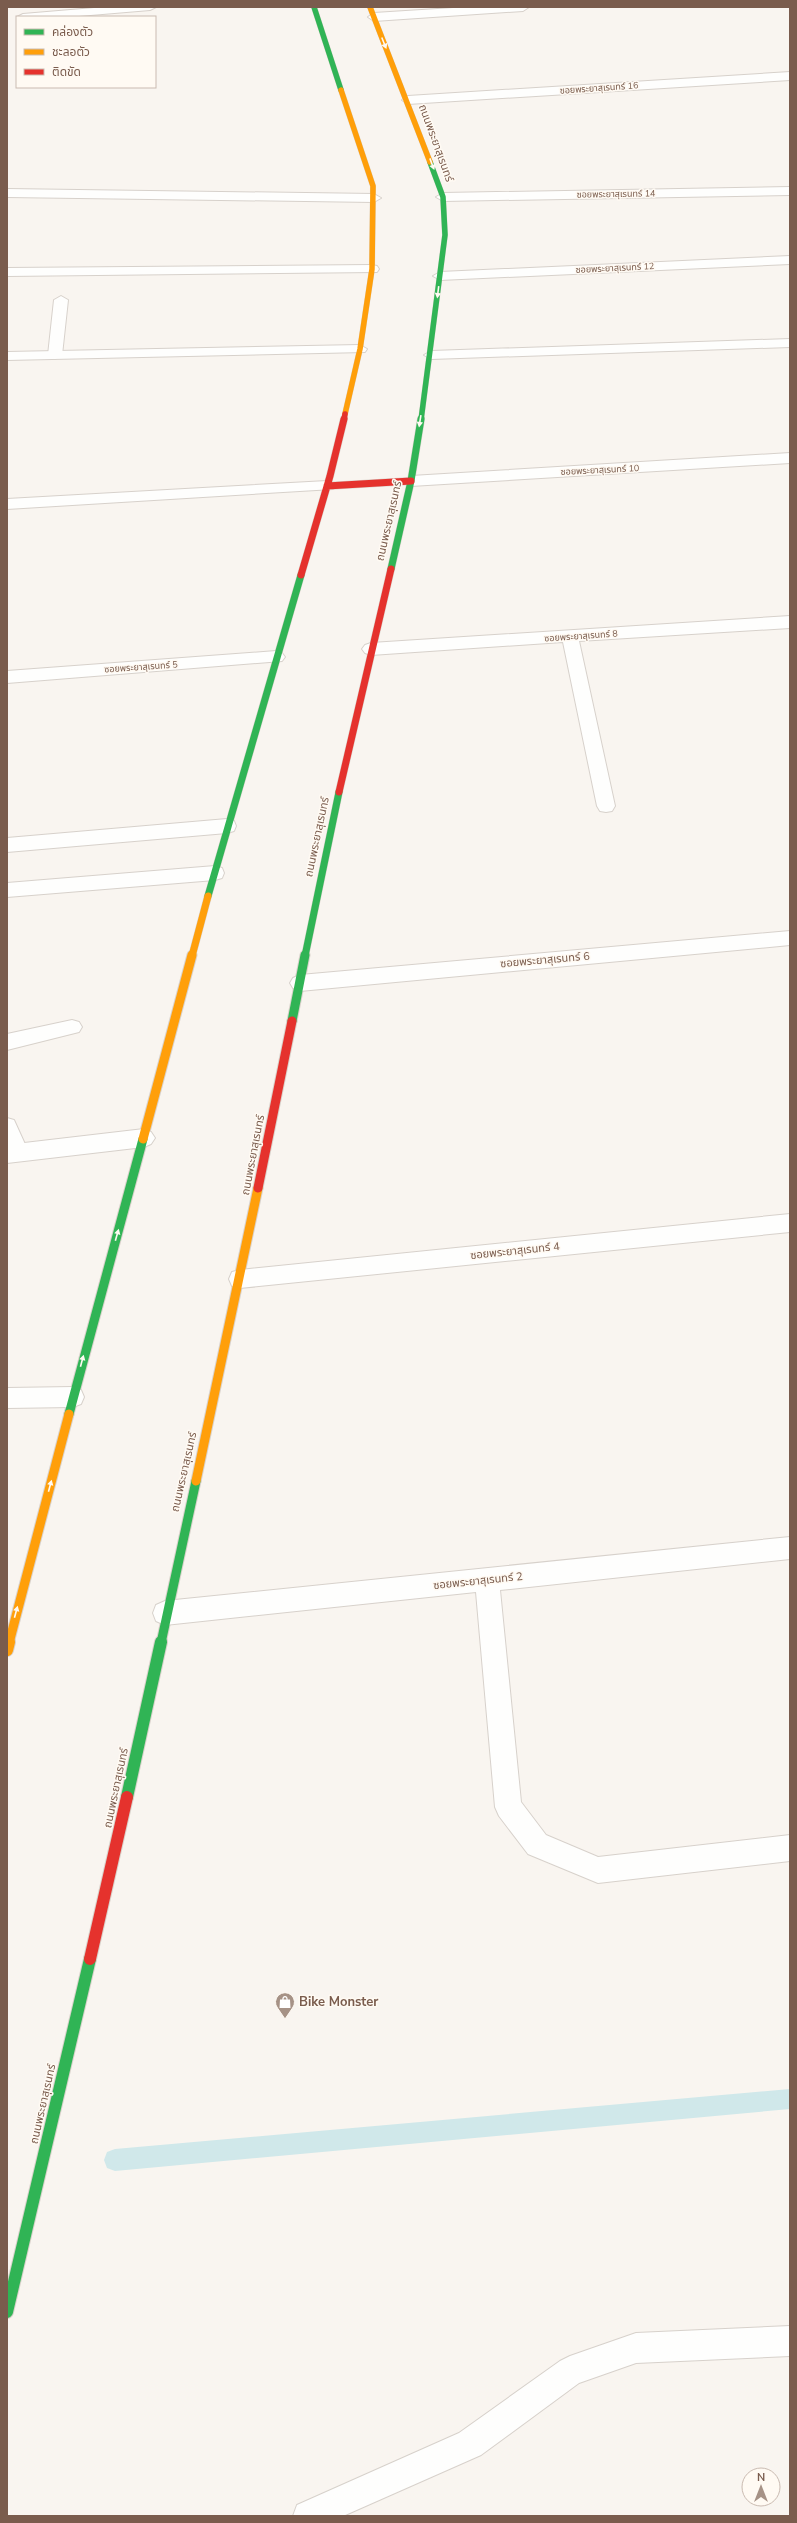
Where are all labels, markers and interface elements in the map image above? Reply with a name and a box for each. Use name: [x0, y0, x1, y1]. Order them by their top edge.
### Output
legend: [16, 16, 156, 88]
text: คล่องตัว: [52, 24, 93, 40]
one-way arrow: [382, 38, 388, 50]
text: ชะลอตัว: [52, 44, 90, 60]
text: ติดขัด: [52, 64, 81, 80]
street label: ซอยพระยาสุเรนทร์ 16: [559, 79, 639, 97]
street label: ถนนพระยาสุเรนทร์: [415, 102, 457, 184]
one-way arrow: [429, 159, 435, 171]
street label: ซอยพระยาสุเรนทร์ 14: [576, 187, 656, 201]
street label: ซอยพระยาสุเรนทร์ 12: [575, 260, 655, 276]
one-way arrow: [435, 286, 442, 298]
one-way arrow: [417, 414, 423, 427]
street label: ซอยพระยาสุเรนทร์ 10: [560, 462, 640, 478]
street label: ถนนพระยาสุเรนทร์: [373, 479, 406, 562]
street label: ซอยพระยาสุเรนทร์ 8: [544, 627, 618, 645]
street label: ซอยพระยาสุเรนทร์ 5: [104, 658, 178, 676]
street label: ถนนพระยาสุเรนทร์: [301, 795, 333, 878]
street label: ซอยพระยาสุเรนทร์ 6: [500, 949, 591, 971]
street label: ถนนพระยาสุเรนทร์: [238, 1113, 268, 1196]
one-way arrow: [114, 1229, 120, 1241]
street label: ซอยพระยาสุเรนทร์ 4: [470, 1239, 561, 1263]
one-way arrow: [79, 1354, 85, 1366]
street label: ถนนพระยาสุเรนทร์: [168, 1430, 201, 1513]
one-way arrow: [47, 1480, 53, 1493]
street label: ซอยพระยาสุเรนทร์ 2: [433, 1569, 523, 1593]
one-way arrow: [14, 1606, 20, 1618]
street label: ถนนพระยาสุเรนทร์: [100, 1746, 132, 1829]
shop icon: Bike Monster: [274, 1991, 296, 2019]
place label: Bike Monster: [299, 1993, 379, 2011]
street label: ถนนพระยาสุเรนทร์: [27, 2062, 60, 2145]
north arrow: [741, 2467, 781, 2507]
text: N: [757, 2470, 765, 2485]

